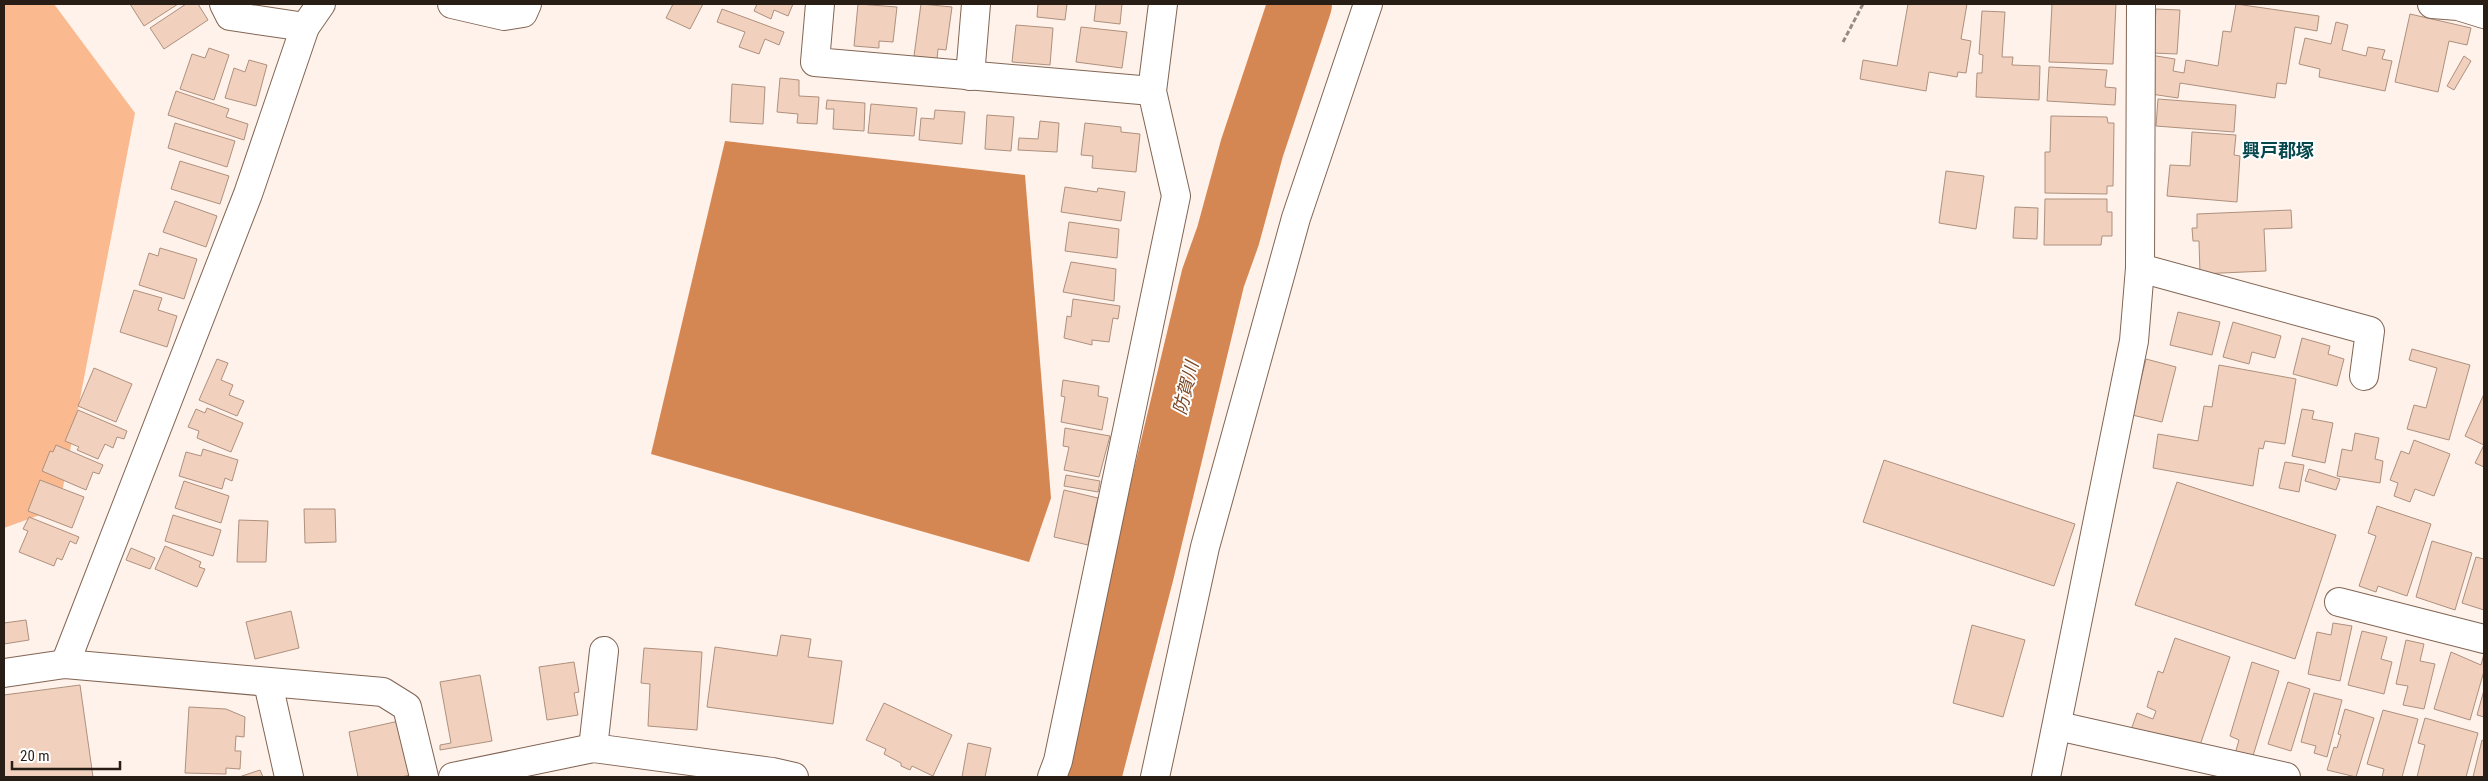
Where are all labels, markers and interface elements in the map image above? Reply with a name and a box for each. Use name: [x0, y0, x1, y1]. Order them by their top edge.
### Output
district label: 興戸郡塚: [2242, 140, 2314, 161]
water label: 防賀川: [1169, 357, 1203, 417]
scale bar: [12, 738, 120, 770]
text: 20 m: [20, 747, 50, 765]

